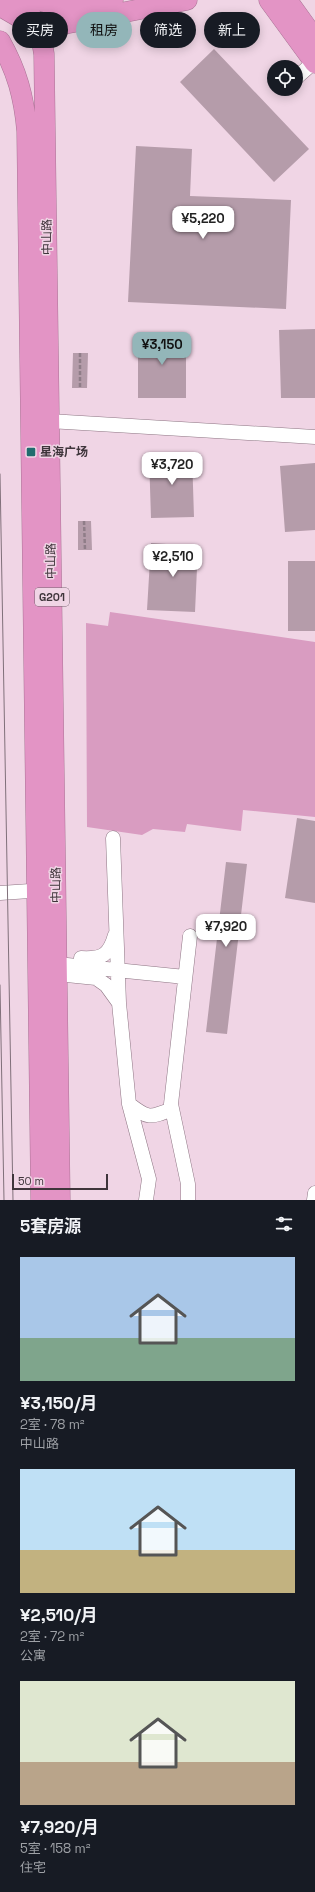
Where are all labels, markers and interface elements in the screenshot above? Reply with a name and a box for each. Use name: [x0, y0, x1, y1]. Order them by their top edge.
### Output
chip: 买房: [12, 12, 68, 48]
chip: 租房: [76, 12, 132, 48]
chip: 筛选: [140, 12, 196, 48]
chip: 新上: [204, 12, 260, 48]
map controls: [267, 60, 303, 96]
button: locate: [267, 60, 303, 96]
pin: ¥5,220: [170, 206, 236, 240]
text: ¥5,220: [181, 210, 225, 227]
street label: 中山路: [39, 219, 55, 255]
pin: ¥3,150: [129, 332, 195, 366]
text: ¥3,150: [141, 336, 183, 353]
place label: 星海广场: [40, 444, 88, 460]
marker: 星海广场: [25, 446, 37, 458]
pin: ¥3,720: [139, 452, 205, 486]
text: ¥3,720: [151, 456, 193, 473]
street label: 中山路: [43, 543, 59, 579]
pin: ¥2,510: [140, 544, 206, 578]
text: ¥2,510: [152, 548, 194, 565]
road number: G201: [35, 588, 69, 606]
street label: 中山路: [48, 867, 64, 903]
pin: ¥7,920: [193, 914, 259, 948]
text: ¥7,920: [205, 918, 247, 935]
scale bar: [12, 1172, 108, 1191]
text: 50 m: [18, 1174, 44, 1188]
icon: filters: [273, 1213, 295, 1235]
text: 5套房源: [20, 1215, 81, 1237]
icon: home: [122, 1283, 194, 1355]
text: ¥3,150/月: [20, 1392, 98, 1414]
text: 2室 · 78 m²: [20, 1416, 85, 1433]
text: 中山路: [20, 1435, 59, 1452]
icon: home: [122, 1495, 194, 1567]
text: ¥2,510/月: [20, 1604, 98, 1626]
text: 2室 · 72 m²: [20, 1628, 84, 1645]
text: 公寓: [20, 1647, 46, 1664]
icon: home: [122, 1707, 194, 1779]
text: ¥7,920/月: [20, 1816, 99, 1838]
text: 5室 · 158 m²: [20, 1840, 91, 1857]
text: 住宅: [20, 1859, 46, 1876]

